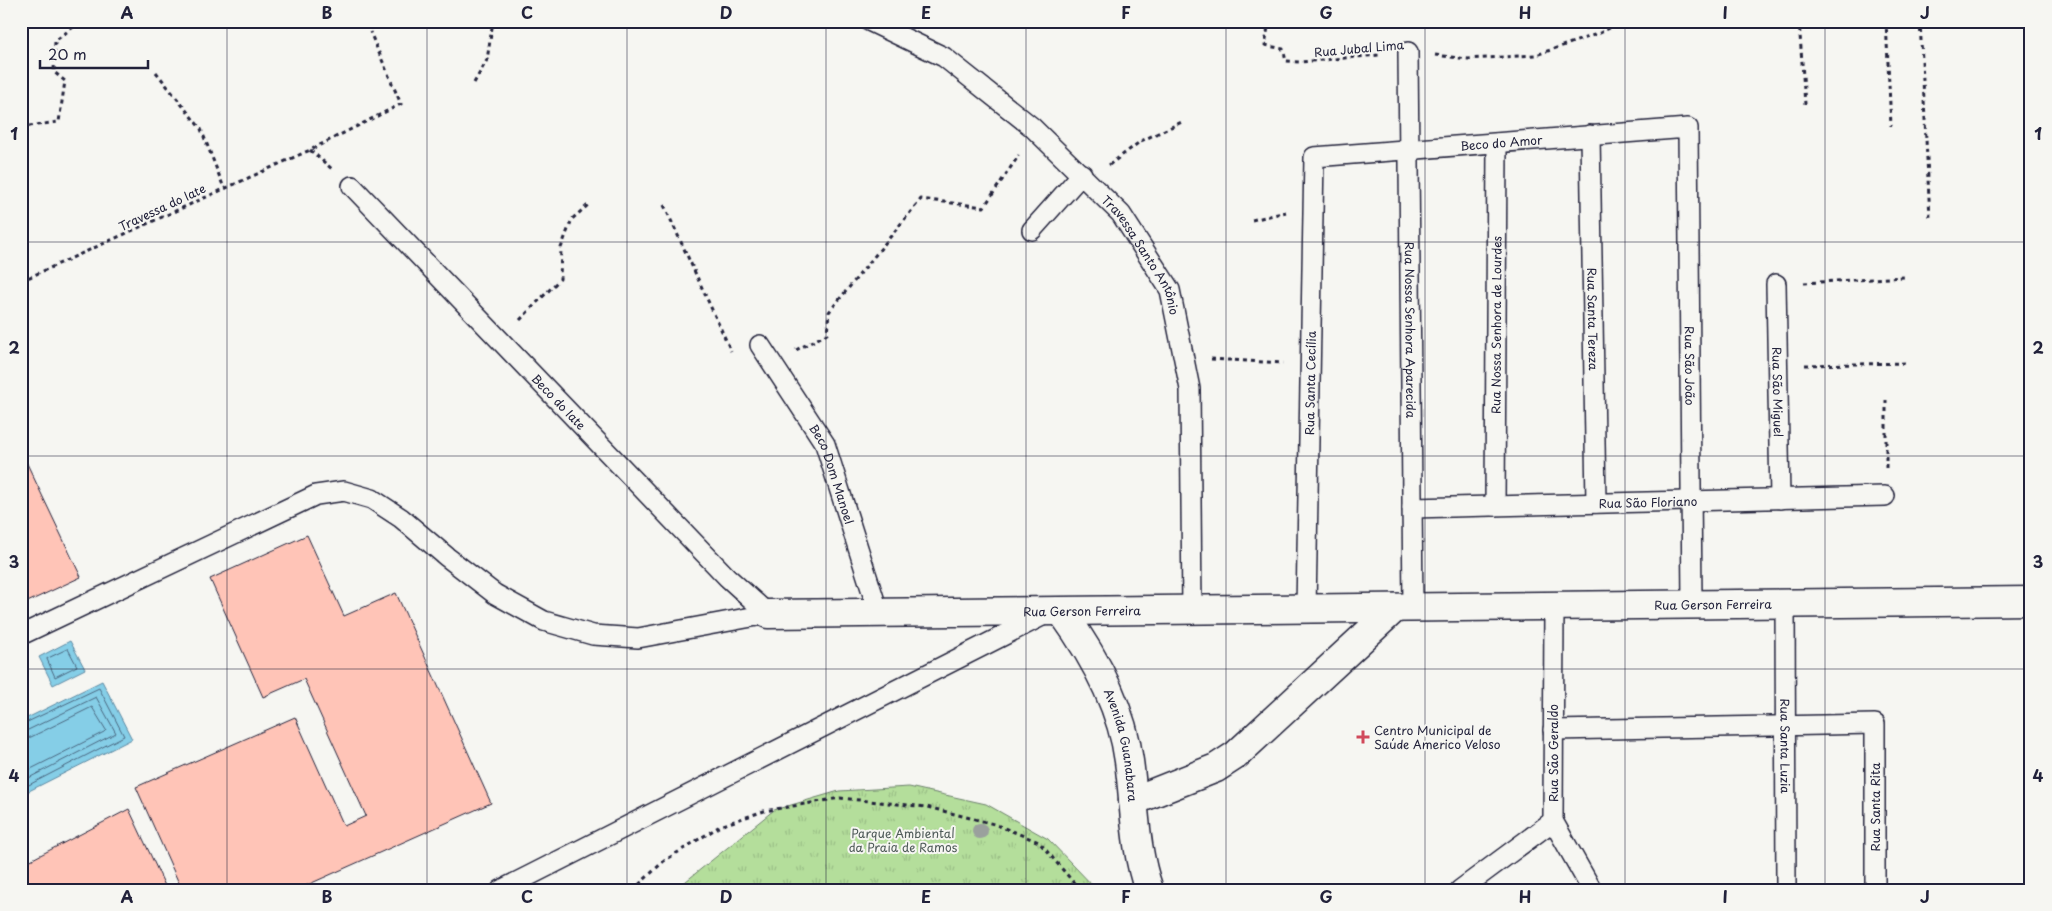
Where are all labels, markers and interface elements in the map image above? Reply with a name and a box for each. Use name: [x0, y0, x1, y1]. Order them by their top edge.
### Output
text: A: [121, 0, 134, 24]
text: B: [322, 0, 333, 24]
text: C: [521, 0, 533, 24]
text: D: [720, 0, 732, 24]
text: E: [921, 0, 931, 24]
text: F: [1121, 0, 1131, 24]
text: G: [1319, 0, 1333, 24]
text: H: [1519, 0, 1531, 24]
text: I: [1722, 0, 1728, 24]
text: J: [1920, 0, 1930, 24]
street label: Rua Jubal Lima: [1313, 35, 1405, 61]
scale bar: [40, 38, 148, 70]
text: 20 m: [48, 42, 87, 65]
text: 1: [10, 121, 18, 145]
text: 1: [2034, 121, 2042, 145]
street label: Beco do Amor: [1460, 130, 1544, 155]
street label: Travessa do Iate: [116, 179, 208, 235]
street label: Travessa Santo Antônio: [1098, 191, 1184, 317]
street label: Rua Nossa Senhora de Lourdes: [1487, 235, 1505, 414]
street label: Rua Nossa Senhora Aparecida: [1401, 242, 1420, 419]
street label: Rua Santa Tereza: [1583, 267, 1603, 371]
street label: Rua São João: [1681, 326, 1699, 406]
street label: Rua Santa Cecília: [1300, 330, 1320, 435]
text: 2: [8, 335, 20, 359]
text: 2: [2032, 335, 2044, 359]
street label: Rua São Miguel: [1768, 347, 1788, 437]
street label: Beco do Iate: [528, 370, 590, 434]
street label: Beco Dom Manoel: [805, 420, 859, 526]
street label: Rua São Floriano: [1598, 492, 1698, 512]
text: 3: [9, 549, 19, 573]
text: 3: [2033, 549, 2043, 573]
street label: Rua Gerson Ferreira: [1654, 595, 1772, 614]
street label: Rua Gerson Ferreira: [1023, 601, 1141, 620]
street label: Avenida Guanabara: [1100, 686, 1142, 803]
street label: Rua Santa Luzia: [1776, 698, 1795, 794]
street label: Rua São Geraldo: [1544, 704, 1562, 802]
place label: Centro Municipal de Saúde Americo Veloso: [1374, 721, 1501, 753]
marker: Centro Municipal de Saúde Americo Veloso: [1356, 730, 1370, 744]
street label: Rua Santa Rita: [1866, 762, 1884, 851]
text: 4: [9, 763, 20, 787]
text: 4: [2033, 763, 2044, 787]
park label: Parque Ambiental da Praia de Ramos: [849, 824, 958, 856]
text: A: [121, 884, 134, 908]
text: B: [322, 884, 333, 908]
text: C: [521, 884, 533, 908]
text: D: [720, 884, 732, 908]
text: E: [921, 884, 931, 908]
text: F: [1121, 884, 1131, 908]
text: G: [1319, 884, 1333, 908]
text: H: [1519, 884, 1531, 908]
text: I: [1722, 884, 1728, 908]
text: J: [1920, 884, 1930, 908]

